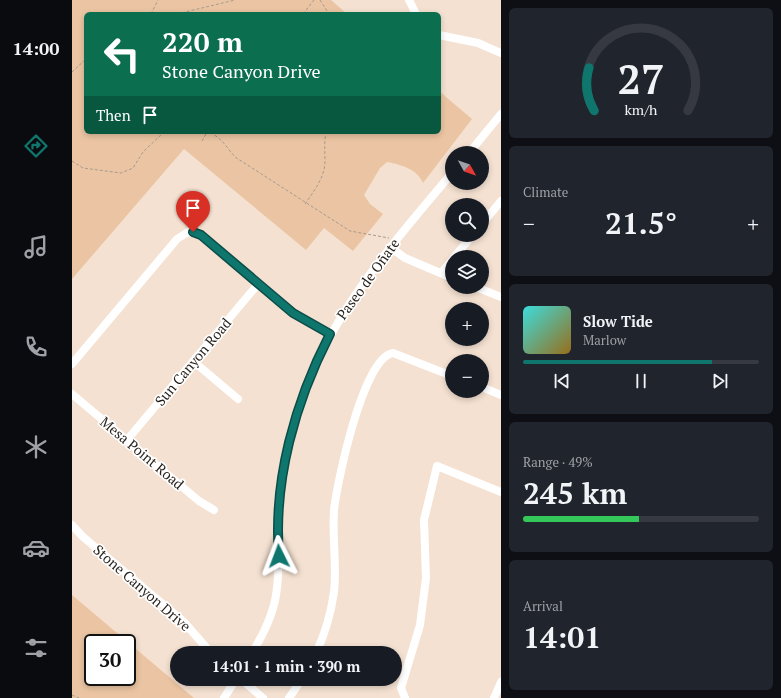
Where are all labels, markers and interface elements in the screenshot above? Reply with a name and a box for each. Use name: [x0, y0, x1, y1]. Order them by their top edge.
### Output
text: 220 m: [162, 23, 243, 60]
icon: left: [96, 28, 148, 80]
text: 14:00: [13, 36, 59, 60]
text: 27: [617, 51, 665, 106]
text: Stone Canyon Drive: [162, 59, 321, 83]
text: km/h: [625, 100, 658, 119]
icon: arrive: [139, 104, 161, 126]
text: Then: [96, 105, 131, 125]
icon: directions: [22, 132, 50, 160]
north arrow: [445, 146, 489, 190]
map controls: [445, 146, 489, 398]
text: Climate: [523, 183, 568, 201]
pin: [176, 191, 210, 232]
icon: arrive: [182, 197, 204, 219]
button: search: [445, 198, 489, 242]
text: 21.5°: [605, 203, 677, 243]
text: −: [523, 209, 535, 238]
text: +: [747, 209, 759, 238]
icon: music: [22, 233, 50, 261]
street label: Paseo de Oñate: [332, 234, 403, 323]
button: layers: [445, 250, 489, 294]
button: +: [445, 302, 489, 346]
text: Slow Tide: [583, 311, 653, 331]
street label: Sun Canyon Road: [150, 314, 235, 410]
text: Marlow: [583, 331, 626, 349]
icon: phone: [22, 333, 50, 361]
button: −: [445, 354, 489, 398]
icon: previous: [551, 370, 573, 392]
icon: pause: [630, 370, 652, 392]
icon: next: [709, 370, 731, 392]
street label: Mesa Point Road: [96, 412, 188, 493]
icon: climate: [22, 433, 50, 461]
text: Range · 49%: [523, 453, 593, 471]
text: 245 km: [523, 473, 627, 513]
icon: car: [22, 534, 50, 562]
position arrow: [258, 535, 300, 577]
street label: Stone Canyon Drive: [90, 540, 195, 635]
text: Arrival: [523, 597, 563, 615]
text: 14:01: [523, 617, 601, 657]
icon: filters: [22, 634, 50, 662]
speed limit sign: 30: [84, 634, 136, 686]
text: 14:01 · 1 min · 390 m: [212, 656, 360, 676]

